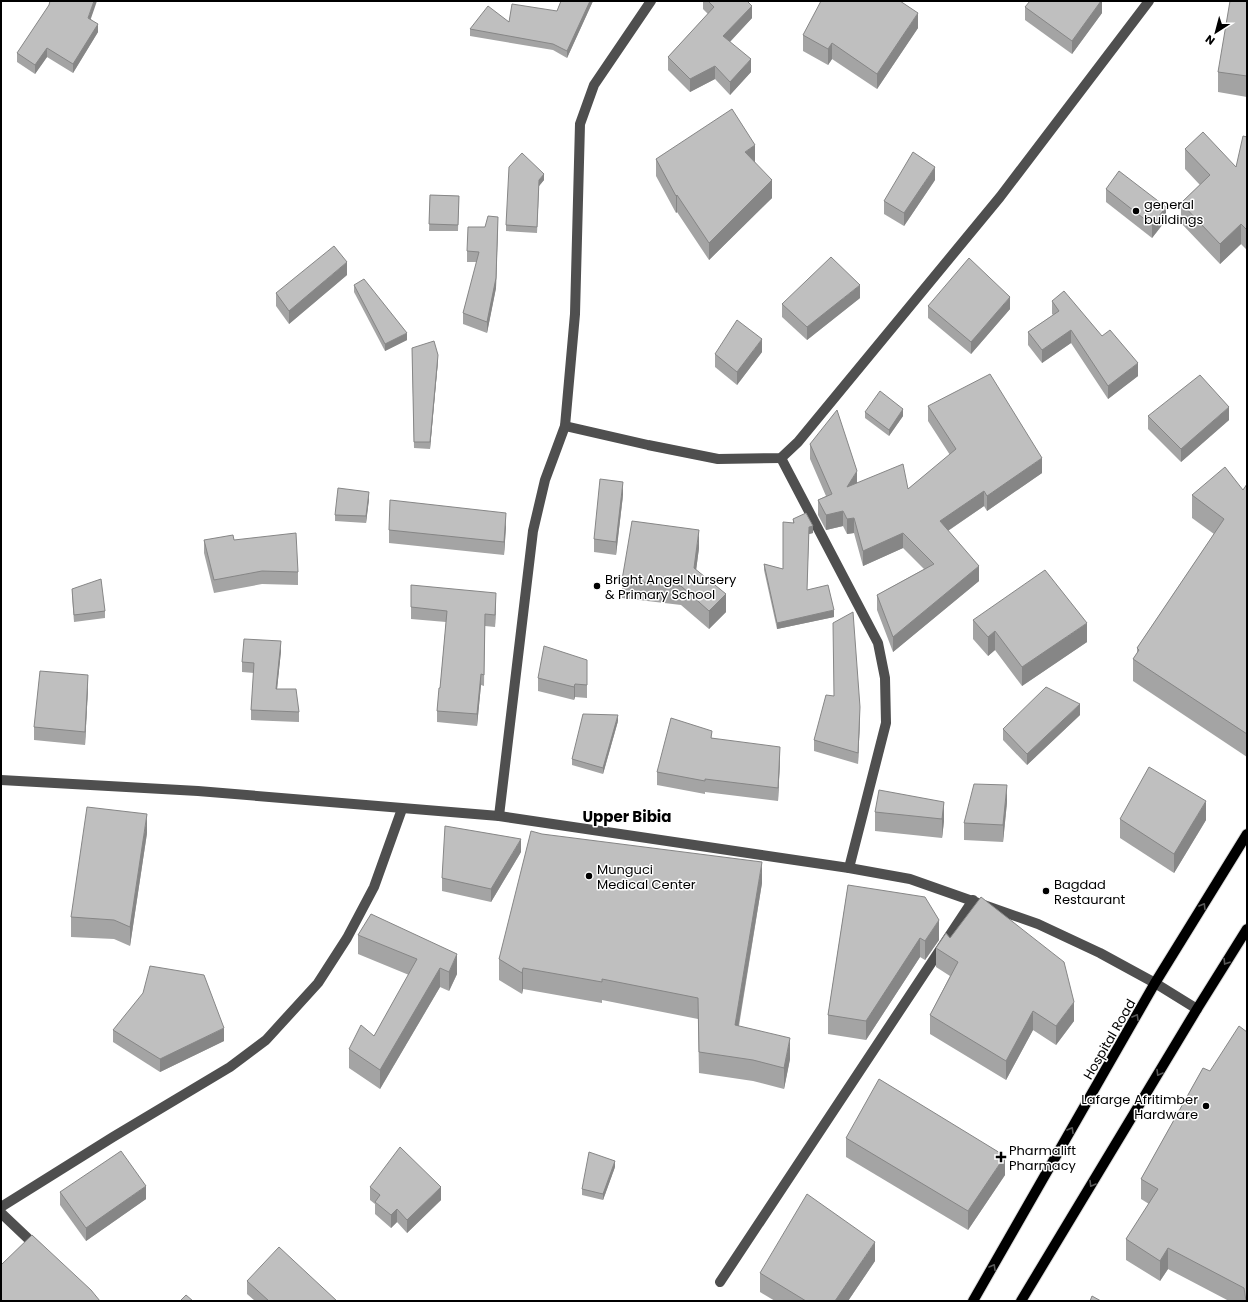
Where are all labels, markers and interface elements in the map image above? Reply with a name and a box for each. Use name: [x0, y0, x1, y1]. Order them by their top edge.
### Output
north arrow: [1196, 12, 1236, 52]
text: N: [1202, 31, 1218, 49]
place label: general buildings: [1144, 195, 1204, 229]
marker: general buildings: [1131, 206, 1141, 216]
place label: Bright Angel Nursery & Primary School: [605, 570, 737, 604]
marker: Bright Angel Nursery & Primary School: [592, 581, 602, 591]
district label: Upper Bibia: [583, 806, 671, 827]
place label: Munguci Medical Center: [597, 860, 696, 894]
marker: Munguci Medical Center: [584, 871, 594, 881]
place label: Bagdad Restaurant: [1054, 875, 1126, 909]
marker: Bagdad Restaurant: [1041, 886, 1051, 896]
one-way arrow: [1198, 903, 1205, 910]
one-way arrow: [1224, 958, 1231, 965]
street label: Hospital Road: [1079, 995, 1140, 1083]
one-way arrow: [1131, 1014, 1138, 1021]
one-way arrow: [1156, 1069, 1163, 1076]
place label: Lafarge Afritimber Hardware: [1081, 1090, 1198, 1124]
marker: Lafarge Afritimber Hardware: [1201, 1101, 1211, 1111]
one-way arrow: [1067, 1127, 1074, 1134]
place label: Pharmalift Pharmacy: [1009, 1141, 1077, 1175]
marker: Pharmalift Pharmacy: [996, 1152, 1006, 1162]
one-way arrow: [1089, 1180, 1096, 1187]
one-way arrow: [988, 1264, 995, 1271]

